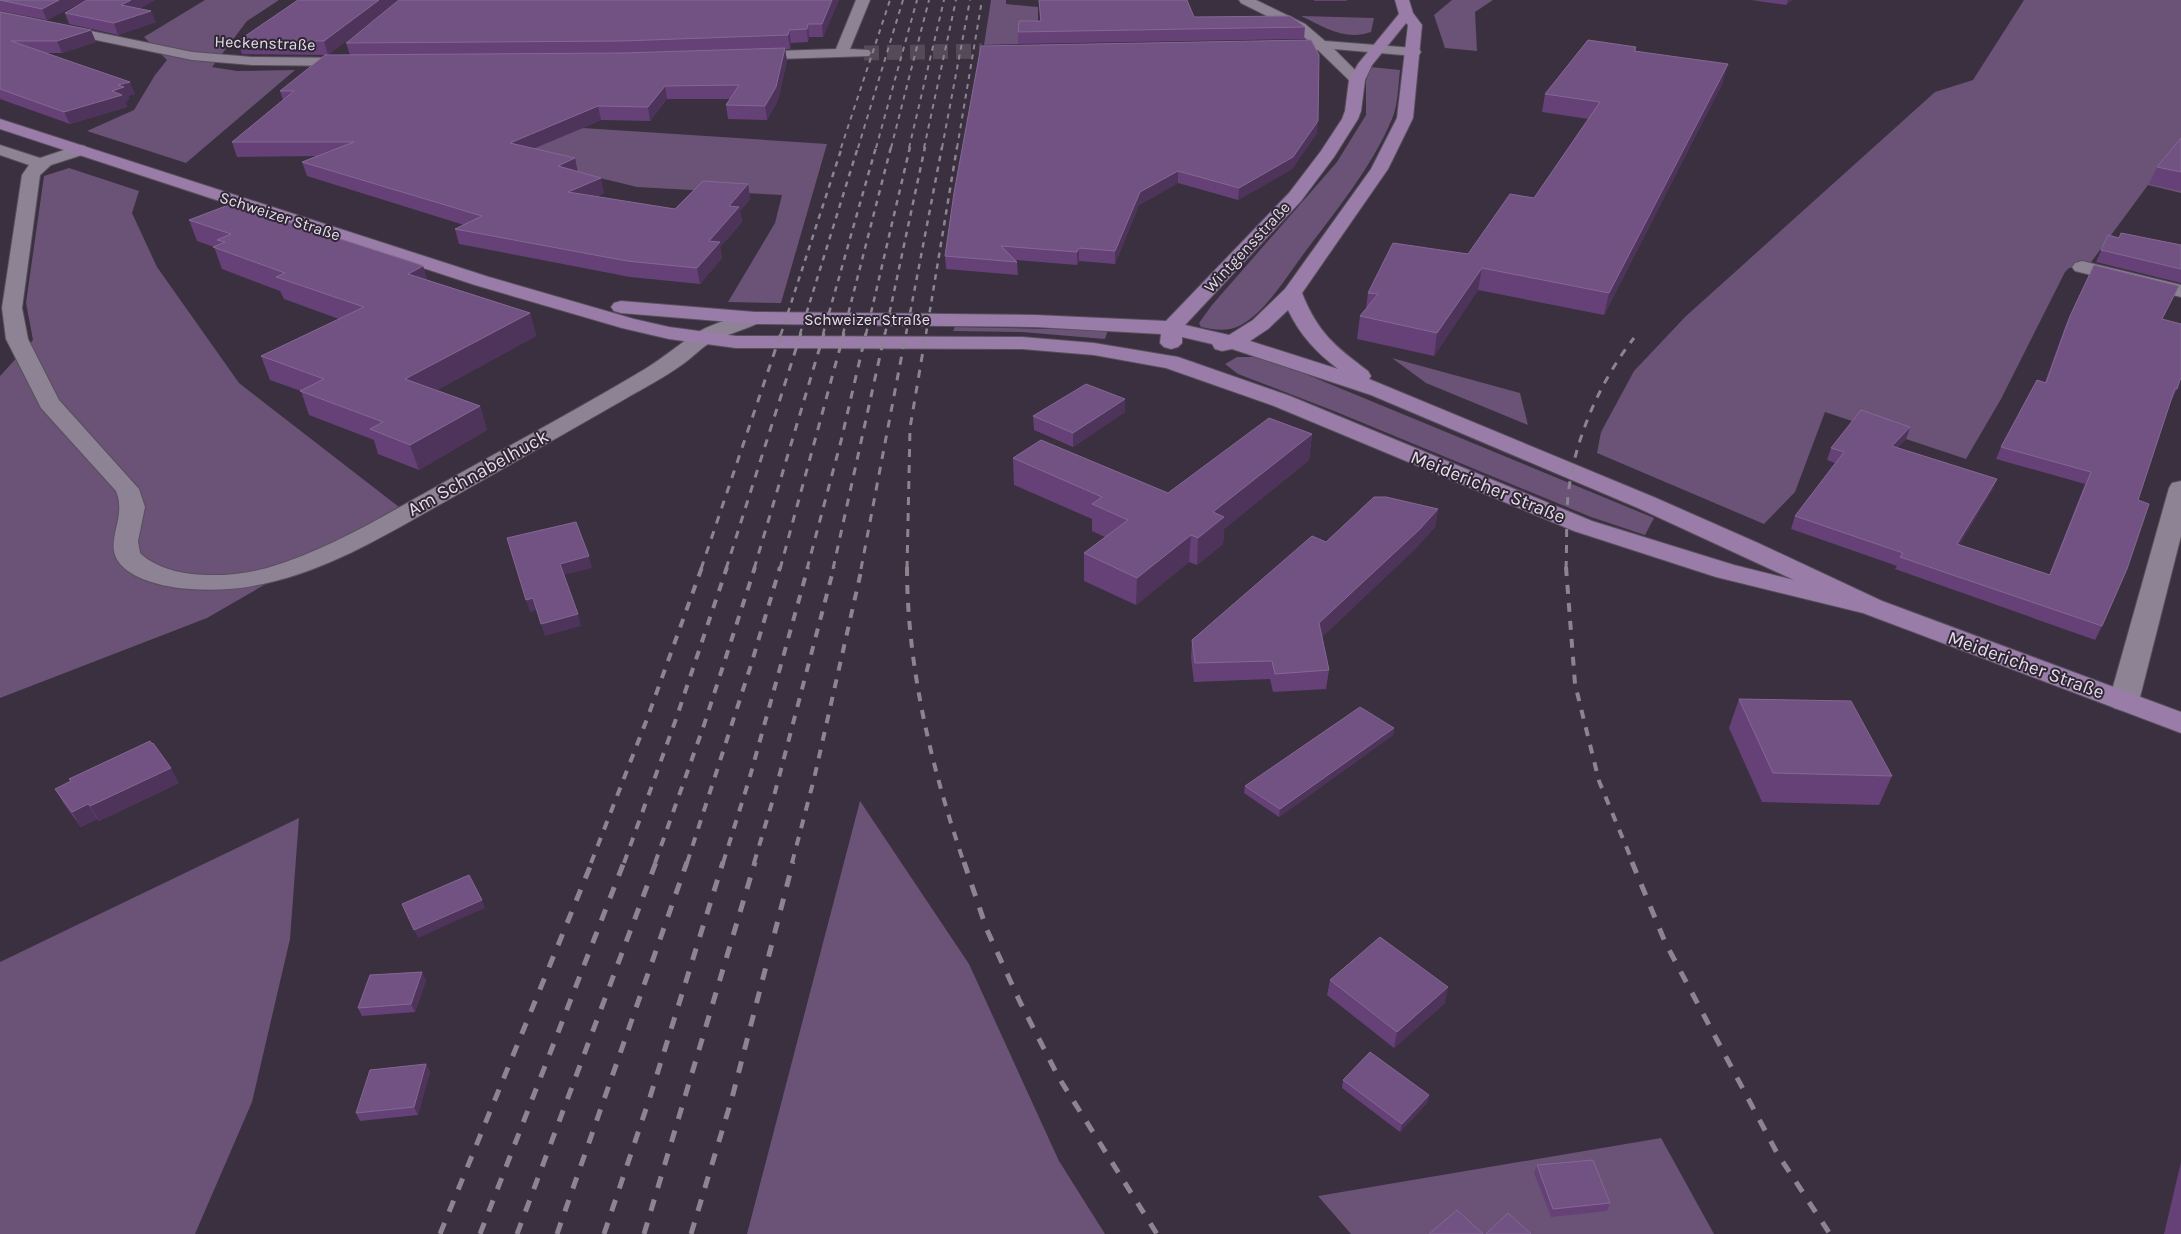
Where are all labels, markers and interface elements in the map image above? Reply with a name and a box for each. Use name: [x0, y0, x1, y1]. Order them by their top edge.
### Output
street label: Heckenstraße: [214, 32, 316, 54]
street label: Schweizer Straße: [217, 188, 343, 244]
street label: Wintgensstraße: [1200, 198, 1294, 296]
street label: Schweizer Straße: [804, 310, 930, 329]
street label: Am Schnabelhuck: [404, 425, 553, 521]
street label: Meidericher Straße: [1407, 446, 1569, 528]
street label: Meidericher Straße: [1945, 626, 2107, 704]

